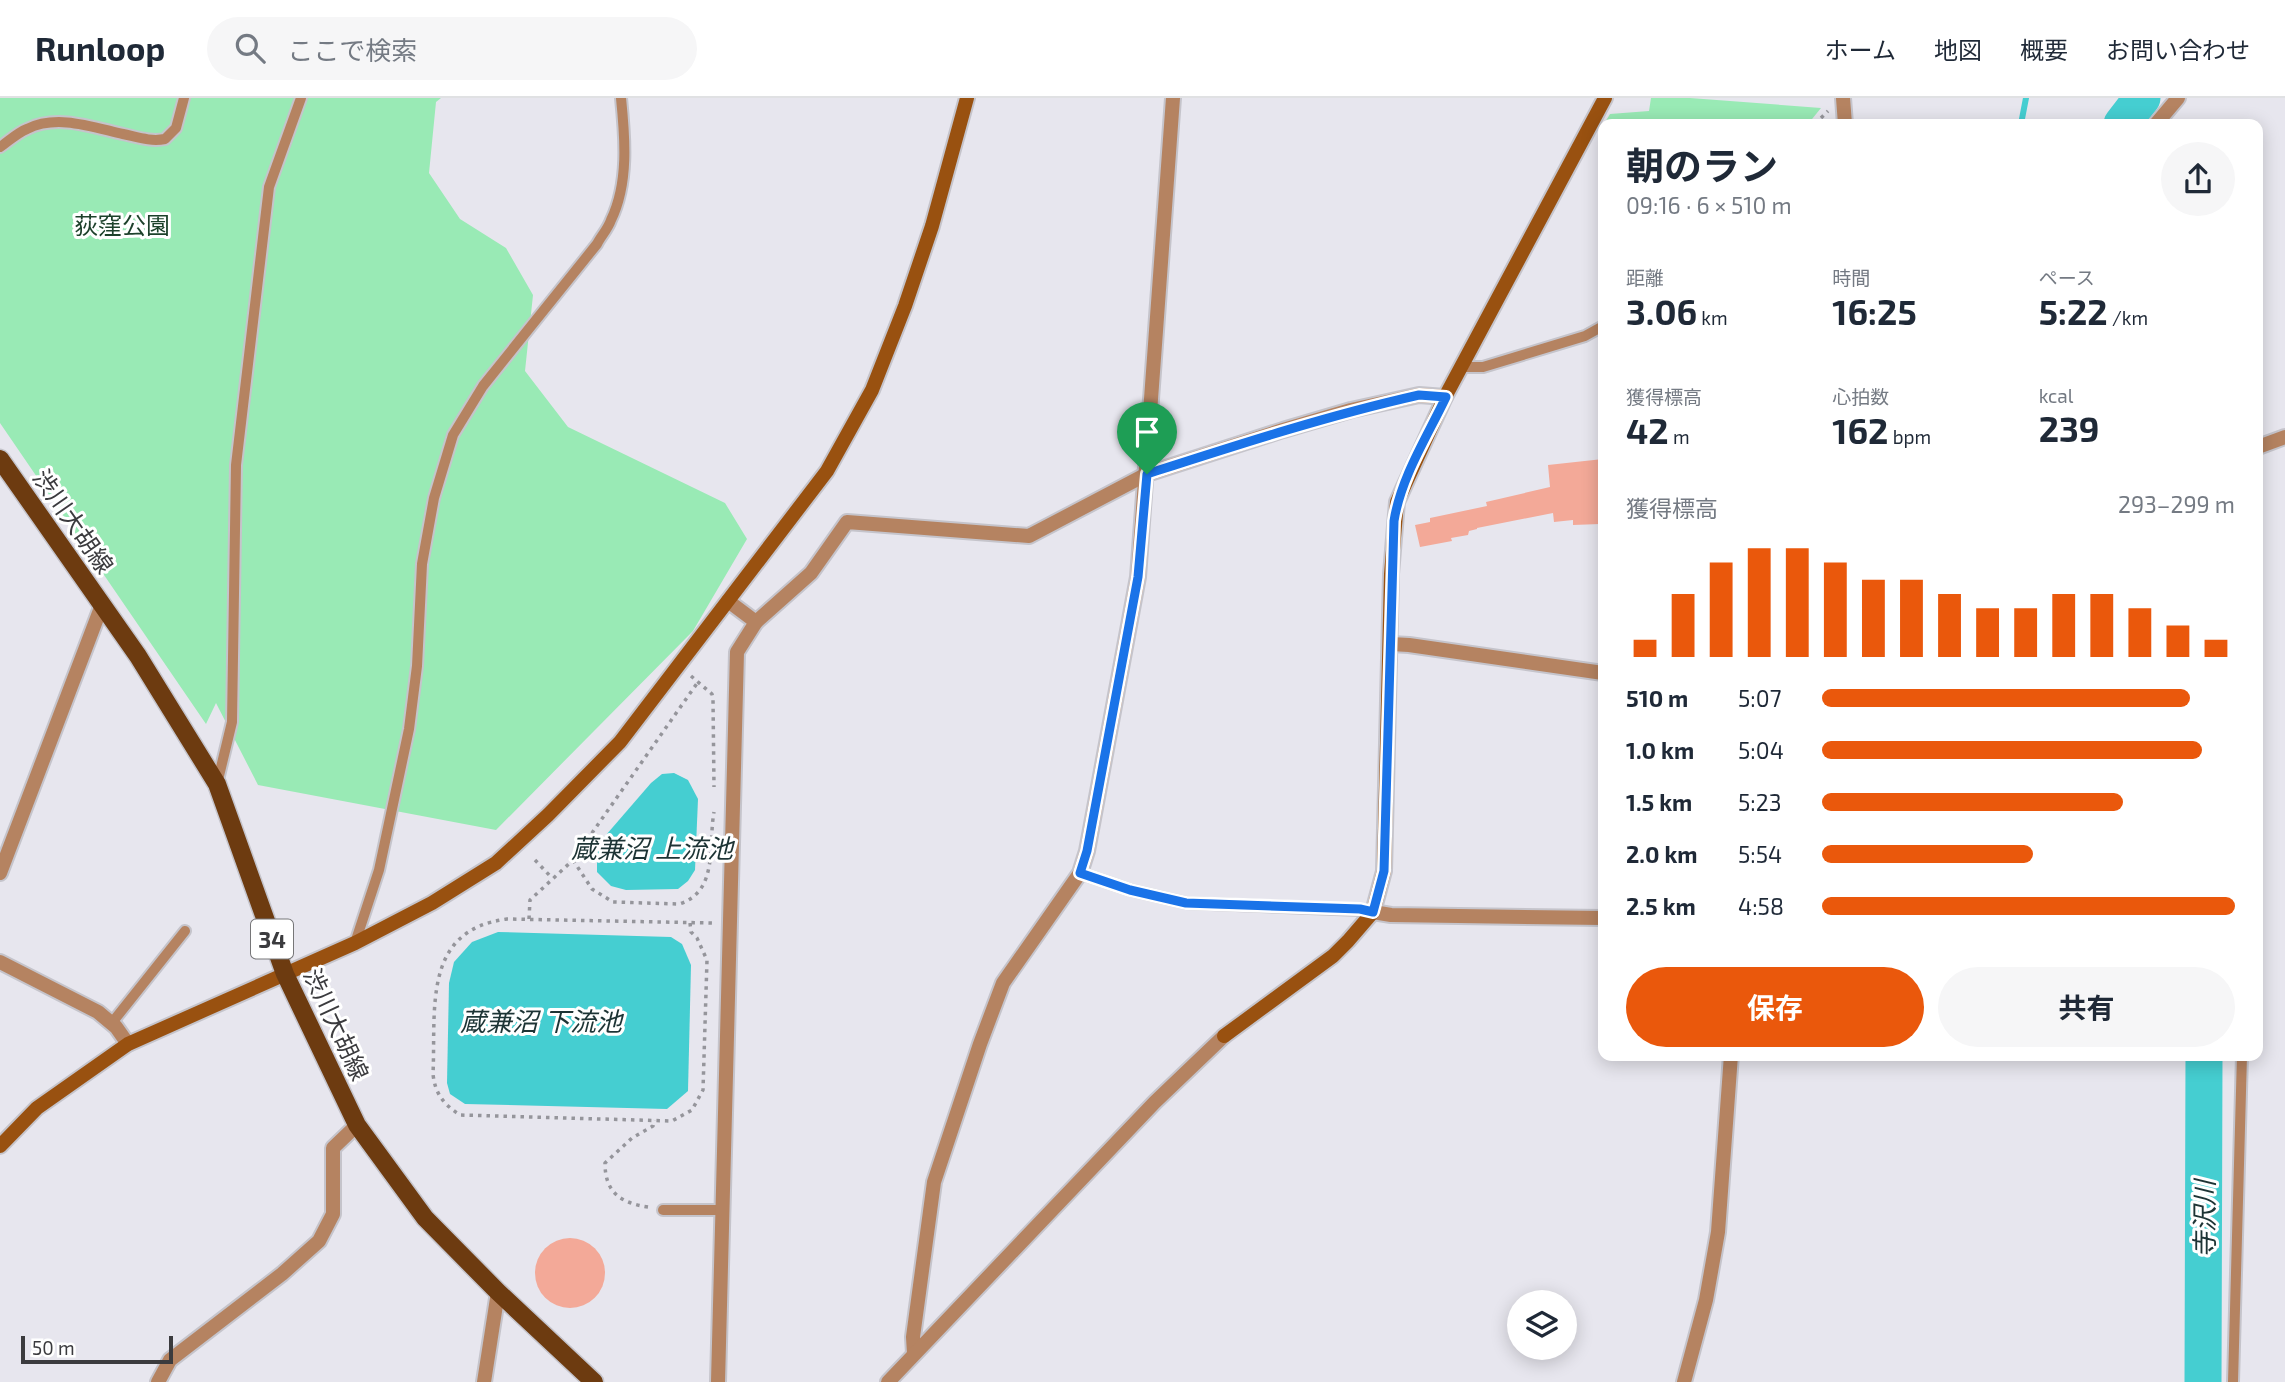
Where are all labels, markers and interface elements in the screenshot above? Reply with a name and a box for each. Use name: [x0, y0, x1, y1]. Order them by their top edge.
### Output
search box: [207, 17, 697, 80]
text: Runloop: [35, 28, 165, 68]
icon: search: [231, 29, 269, 67]
text: ここで検索: [287, 34, 417, 65]
text: ホーム: [1825, 35, 1896, 64]
text: 地図: [1934, 35, 1982, 64]
text: 概要: [2020, 35, 2068, 64]
text: お問い合わせ: [2106, 35, 2250, 64]
text: 朝のラン: [1626, 142, 1778, 188]
button: share: [2161, 142, 2235, 216]
text: 09:16 · 6 × 510 m: [1626, 191, 1792, 219]
park label: 荻窪公園: [74, 210, 170, 239]
text: 距離: [1626, 266, 1664, 289]
text: 時間: [1832, 266, 1870, 289]
text: ペース: [2039, 266, 2095, 289]
text: 3.06: [1626, 290, 1697, 332]
text: 16:25: [1832, 290, 1917, 332]
text: 5:22: [2039, 290, 2108, 332]
text: km: [1697, 306, 1728, 329]
text: /km: [2108, 306, 2148, 329]
text: kcal: [2039, 384, 2073, 407]
text: 獲得標高: [1626, 385, 1702, 408]
text: 心拍数: [1832, 385, 1889, 408]
pin: [1117, 402, 1177, 474]
text: 239: [2039, 407, 2100, 449]
text: 42: [1626, 409, 1669, 451]
text: 162: [1832, 409, 1888, 451]
icon: arrive: [1128, 413, 1166, 451]
text: m: [1669, 425, 1690, 448]
text: bpm: [1888, 425, 1931, 448]
street label: 渋川大胡線: [28, 464, 120, 578]
text: 293–299 m: [2118, 490, 2235, 518]
text: 獲得標高: [1626, 494, 1718, 522]
text: 510 m: [1626, 684, 1688, 712]
text: 5:07: [1738, 684, 1781, 712]
text: 1.0 km: [1626, 736, 1694, 764]
text: 5:04: [1738, 736, 1784, 764]
text: 1.5 km: [1626, 788, 1692, 816]
text: 5:23: [1738, 788, 1781, 816]
water label: 蔵兼沼 上流池: [571, 832, 736, 863]
text: 2.0 km: [1626, 840, 1698, 868]
text: 5:54: [1738, 840, 1782, 868]
text: 2.5 km: [1626, 892, 1696, 920]
text: 4:58: [1738, 892, 1784, 920]
road number: 34: [251, 919, 293, 958]
street label: 渋川大胡線: [299, 963, 375, 1085]
button: 保存: [1626, 967, 1924, 1047]
button: 共有: [1938, 967, 2235, 1047]
water label: 蔵兼沼 下流池: [460, 1005, 625, 1036]
water label: 寺沢川: [2188, 1177, 2219, 1258]
map controls: [1507, 1290, 1577, 1360]
button: layers: [1507, 1290, 1577, 1360]
scale bar: [21, 1333, 173, 1365]
text: 50 m: [32, 1336, 75, 1359]

